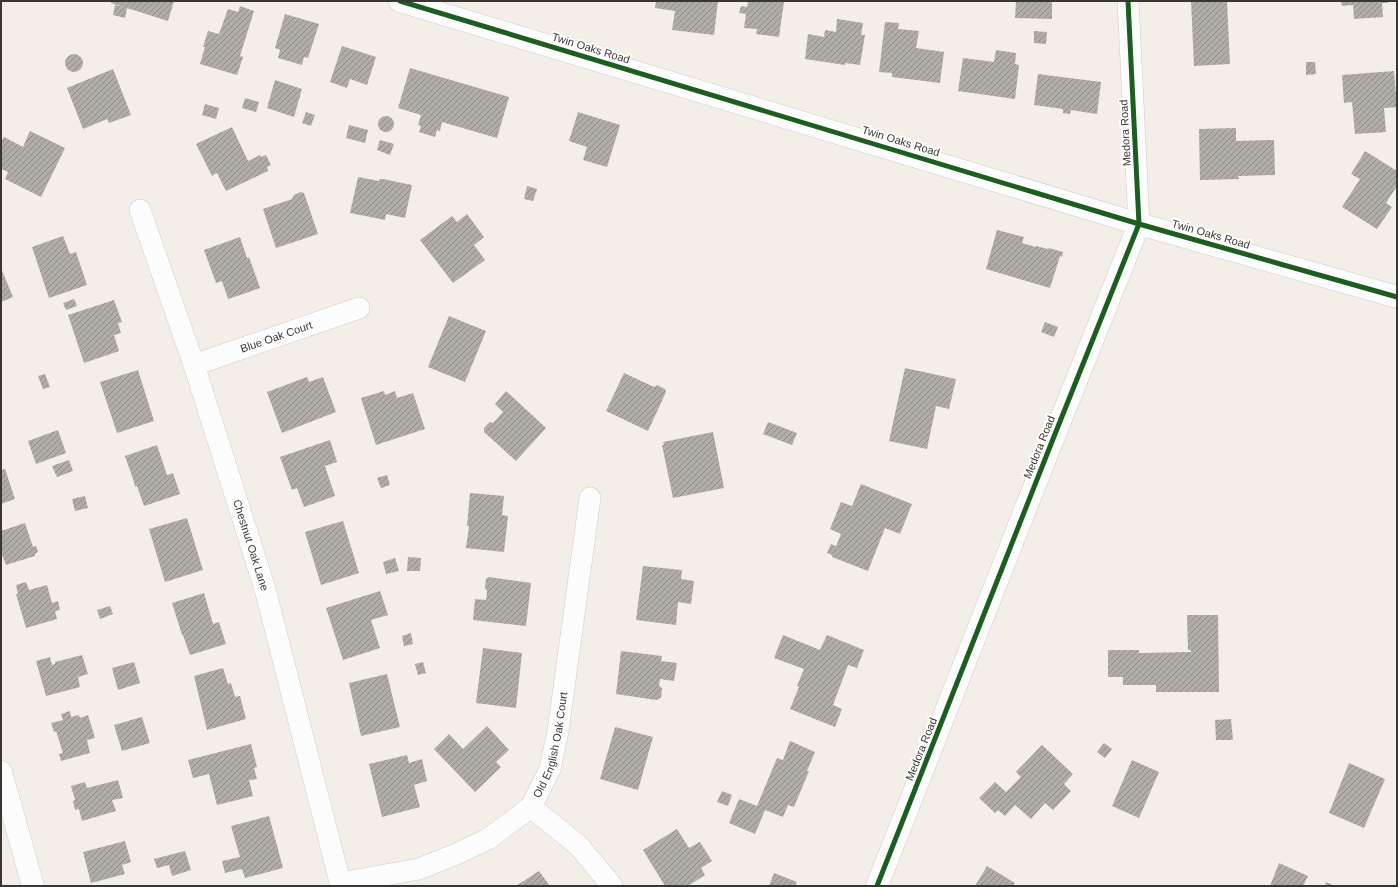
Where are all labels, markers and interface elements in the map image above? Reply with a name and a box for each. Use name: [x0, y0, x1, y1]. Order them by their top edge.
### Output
street label: Twin Oaks Road: [551, 30, 631, 66]
street label: Medora Road: [1117, 99, 1133, 167]
street label: Twin Oaks Road: [861, 123, 941, 159]
street label: Twin Oaks Road: [1171, 217, 1251, 251]
street label: Blue Oak Court: [239, 319, 314, 355]
street label: Medora Road: [1021, 414, 1057, 480]
street label: Chestnut Oak Lane: [231, 498, 271, 592]
street label: Old English Oak Court: [531, 691, 569, 800]
street label: Medora Road: [903, 716, 939, 782]

